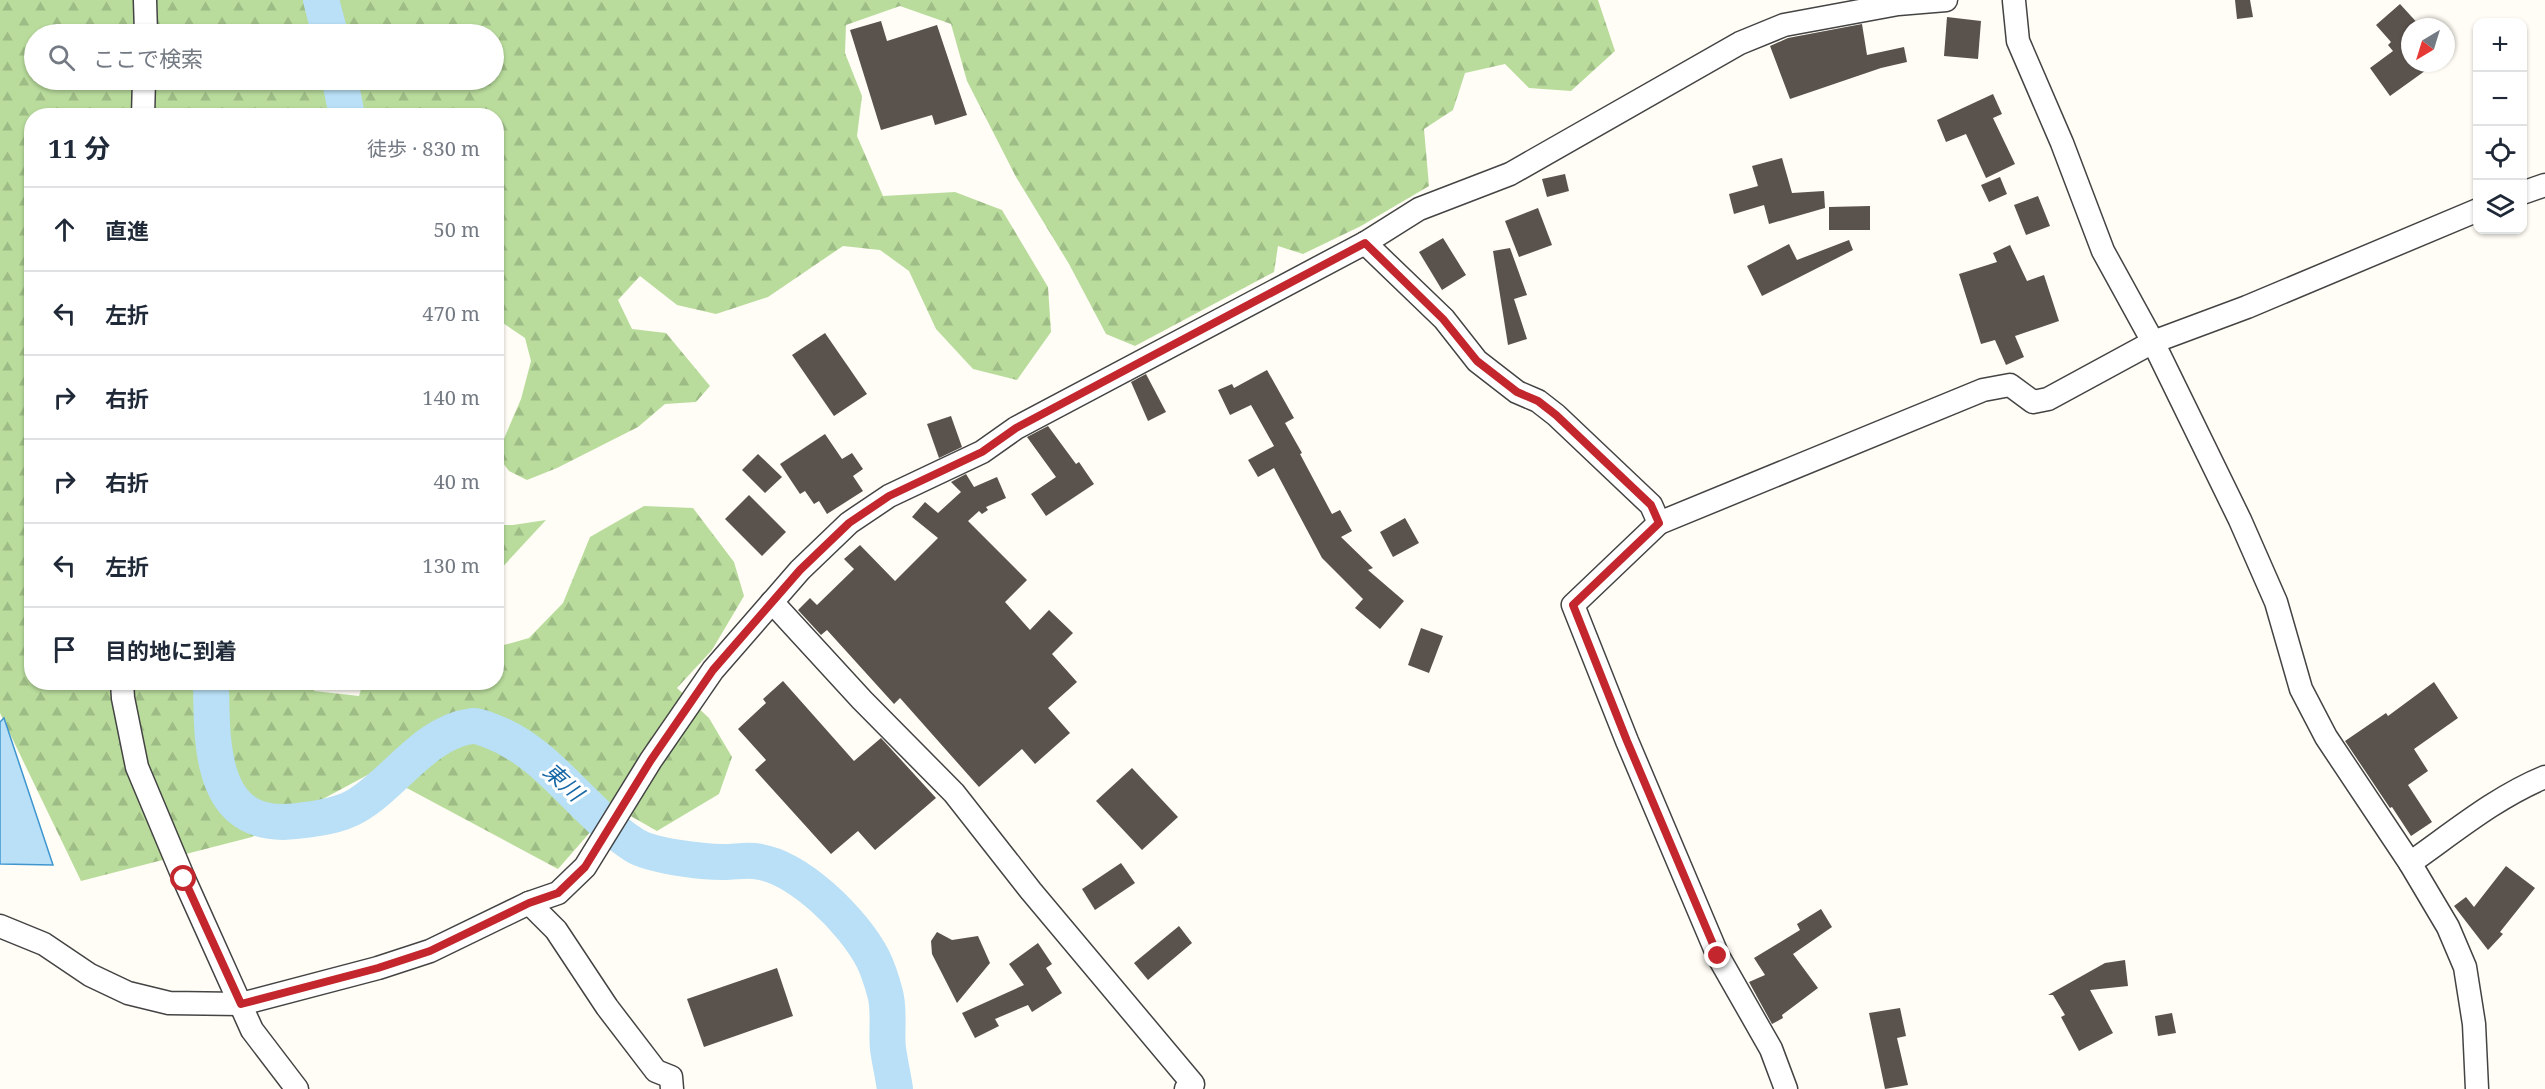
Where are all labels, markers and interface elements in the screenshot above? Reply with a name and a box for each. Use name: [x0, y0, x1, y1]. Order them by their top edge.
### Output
north arrow: [2401, 18, 2455, 72]
map controls: [2473, 18, 2527, 234]
button: +: [2473, 18, 2527, 72]
search box: [24, 24, 504, 90]
icon: search: [45, 41, 78, 74]
text: ここで検索: [93, 43, 203, 73]
button: −: [2473, 72, 2527, 126]
button: locate: [2473, 126, 2527, 180]
text: 11 分: [48, 130, 110, 166]
text: 徒歩 · 830 m: [367, 135, 480, 162]
button: layers: [2473, 180, 2527, 234]
icon: ahead: [48, 213, 81, 246]
text: 直進: [105, 215, 149, 245]
text: 50 m: [434, 216, 480, 243]
icon: left: [48, 297, 81, 330]
text: 左折: [105, 299, 149, 329]
text: 470 m: [422, 300, 480, 327]
icon: right: [48, 381, 81, 414]
text: 右折: [105, 383, 149, 413]
text: 140 m: [422, 384, 480, 411]
icon: right: [48, 465, 81, 498]
text: 右折: [105, 467, 149, 497]
text: 40 m: [434, 468, 480, 495]
icon: left: [48, 549, 81, 582]
text: 左折: [105, 551, 149, 581]
text: 130 m: [422, 552, 480, 579]
icon: arrive: [48, 633, 81, 666]
text: 目的地に到着: [105, 635, 237, 665]
water label: 東川: [538, 755, 592, 808]
route start: [170, 865, 196, 891]
route end: [1704, 942, 1730, 968]

